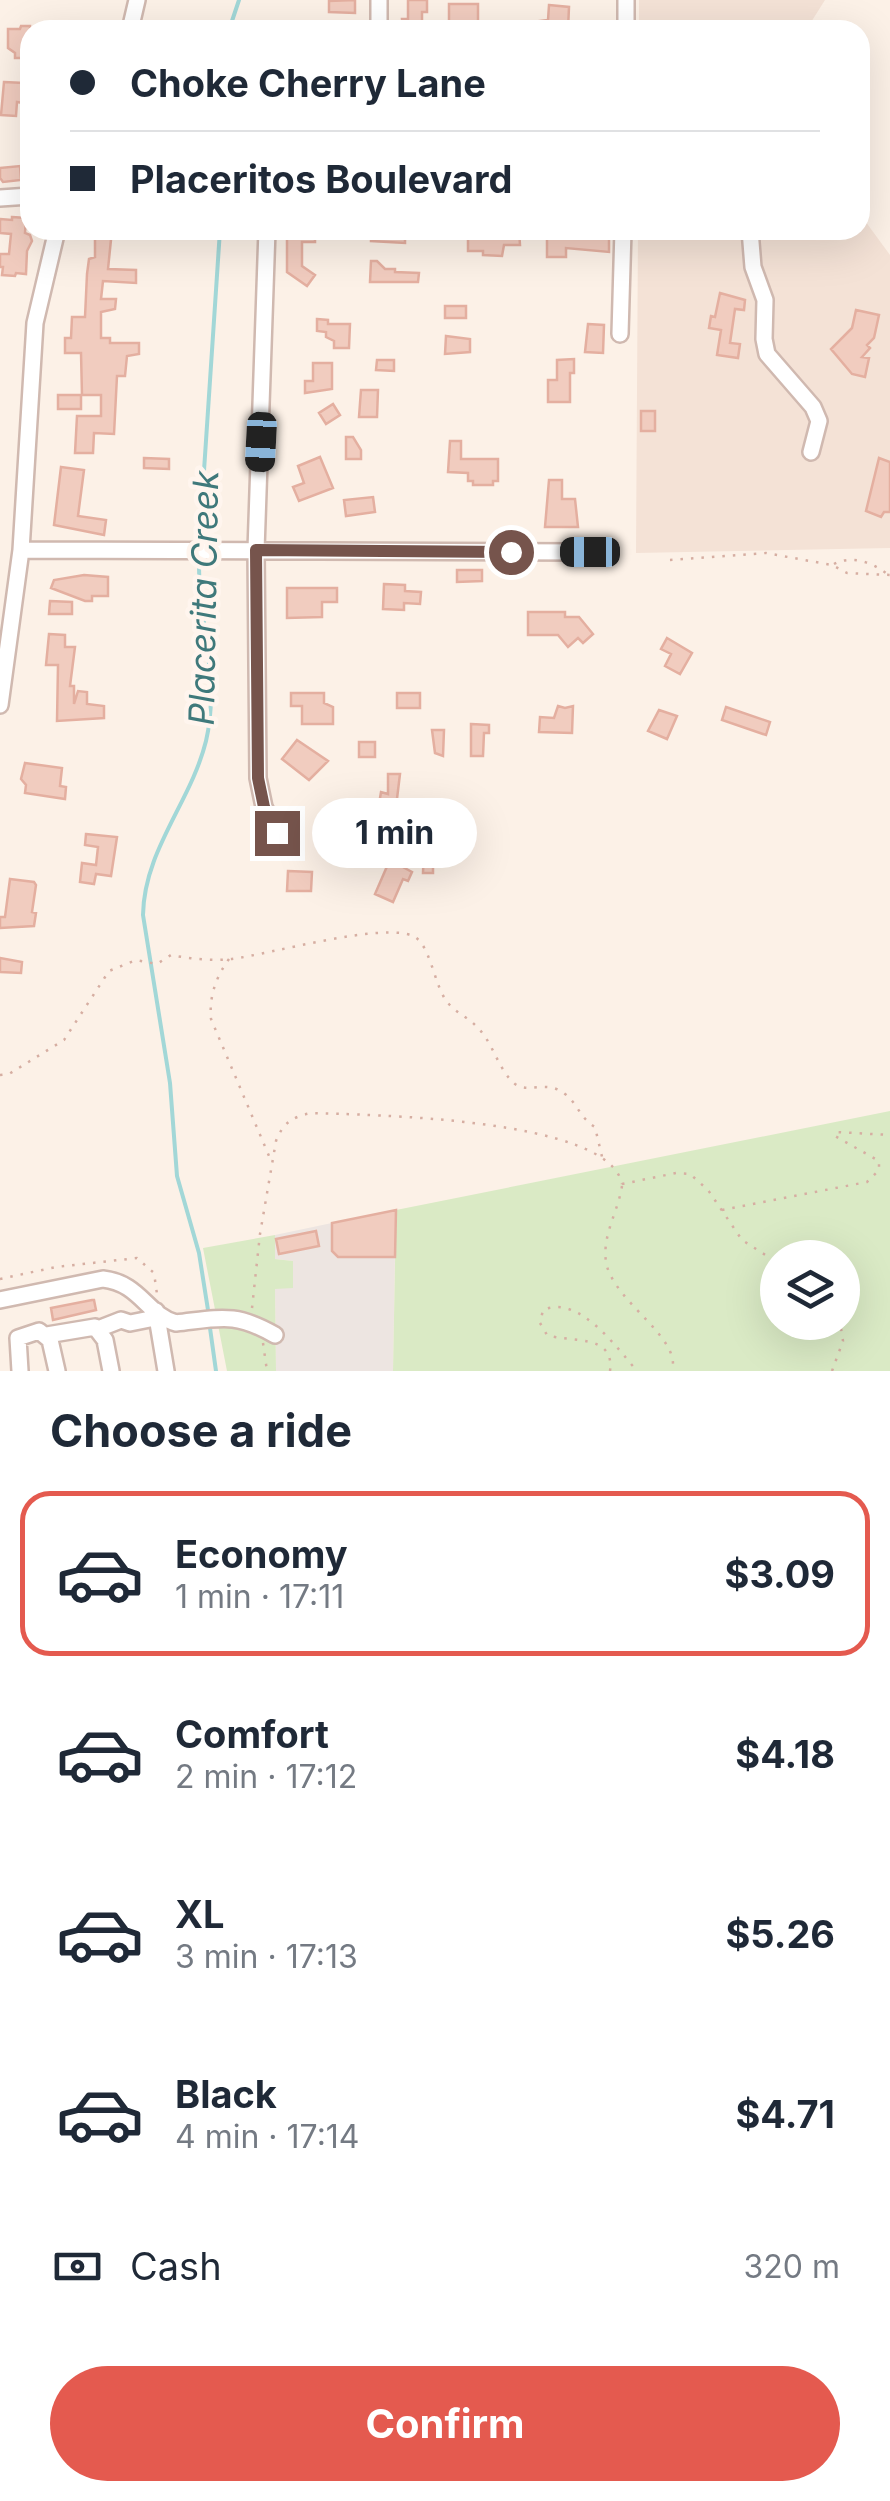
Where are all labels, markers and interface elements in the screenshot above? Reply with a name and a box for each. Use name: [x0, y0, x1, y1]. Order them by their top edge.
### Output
text: Choke Cherry Lane: [130, 60, 486, 106]
text: Placeritos Boulevard: [130, 156, 513, 202]
car: [244, 411, 278, 473]
water label: Placerita Creek: [180, 469, 226, 726]
route start: [489, 530, 534, 575]
car: [560, 537, 620, 567]
callout: 1 min: [312, 798, 477, 868]
route end: [255, 811, 300, 856]
text: 1 min: [355, 813, 434, 852]
map controls: [760, 1240, 860, 1340]
button: layers: [760, 1240, 860, 1340]
text: Choose a ride: [50, 1403, 352, 1458]
icon: car: [55, 1529, 145, 1619]
text: Economy: [175, 1531, 348, 1577]
text: $3.09: [725, 1551, 835, 1597]
text: 1 min · 17:11: [175, 1577, 344, 1616]
icon: car: [55, 1709, 145, 1799]
text: Comfort: [175, 1711, 329, 1757]
text: $4.18: [735, 1731, 835, 1777]
text: 2 min · 17:12: [175, 1757, 357, 1796]
icon: car: [55, 1889, 145, 1979]
text: XL: [175, 1891, 225, 1937]
text: $5.26: [725, 1911, 835, 1957]
text: 3 min · 17:13: [175, 1937, 358, 1976]
icon: car: [55, 2069, 145, 2159]
text: Black: [175, 2071, 277, 2117]
text: $4.71: [735, 2091, 835, 2137]
text: 4 min · 17:14: [175, 2117, 360, 2156]
icon: cash: [50, 2239, 105, 2294]
text: Cash: [130, 2243, 222, 2289]
text: 320 m: [744, 2247, 840, 2286]
button: Confirm: [50, 2366, 840, 2481]

